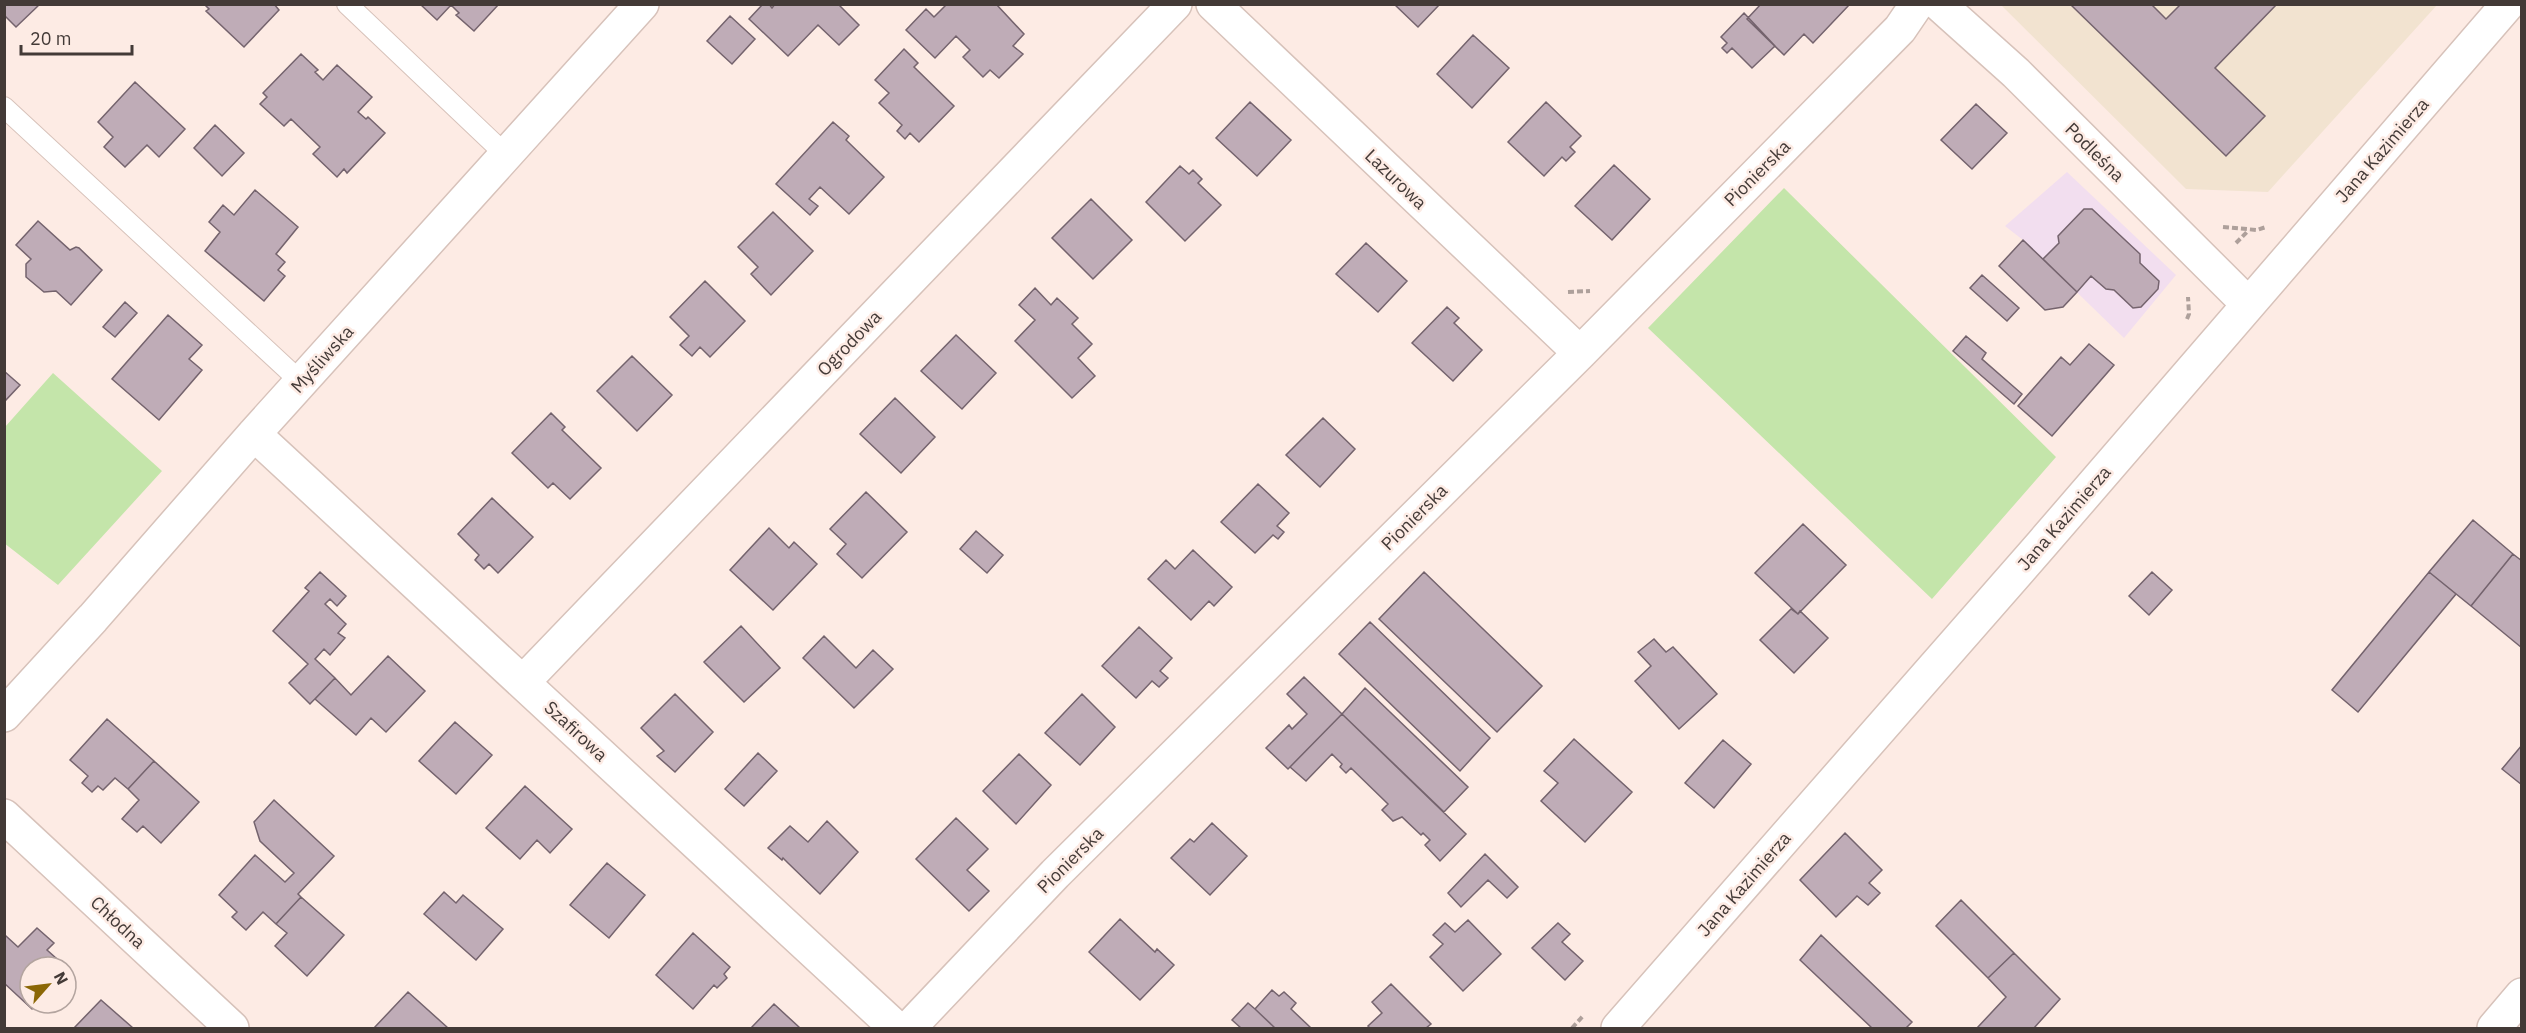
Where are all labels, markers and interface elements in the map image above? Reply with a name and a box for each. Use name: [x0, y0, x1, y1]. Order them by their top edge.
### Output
scale bar: [21, 18, 132, 56]
text: 20 m: [30, 27, 72, 50]
street label: Jana Kazimierza: [2330, 93, 2434, 207]
street label: Podleśna: [2061, 118, 2130, 187]
street label: Pionierska: [1719, 135, 1795, 211]
street label: Lazurowa: [1360, 144, 1432, 214]
street label: Ogrodowa: [812, 305, 886, 381]
street label: Myśliwska: [286, 320, 359, 398]
street label: Jana Kazimierza: [2012, 461, 2116, 575]
street label: Pionierska: [1376, 479, 1452, 555]
street label: Szafirowa: [539, 696, 613, 766]
street label: Pionierska: [1032, 822, 1108, 898]
street label: Jana Kazimierza: [1692, 827, 1796, 941]
street label: Chłodna: [86, 891, 151, 953]
north arrow: [18, 955, 78, 1015]
text: N: [50, 968, 73, 988]

